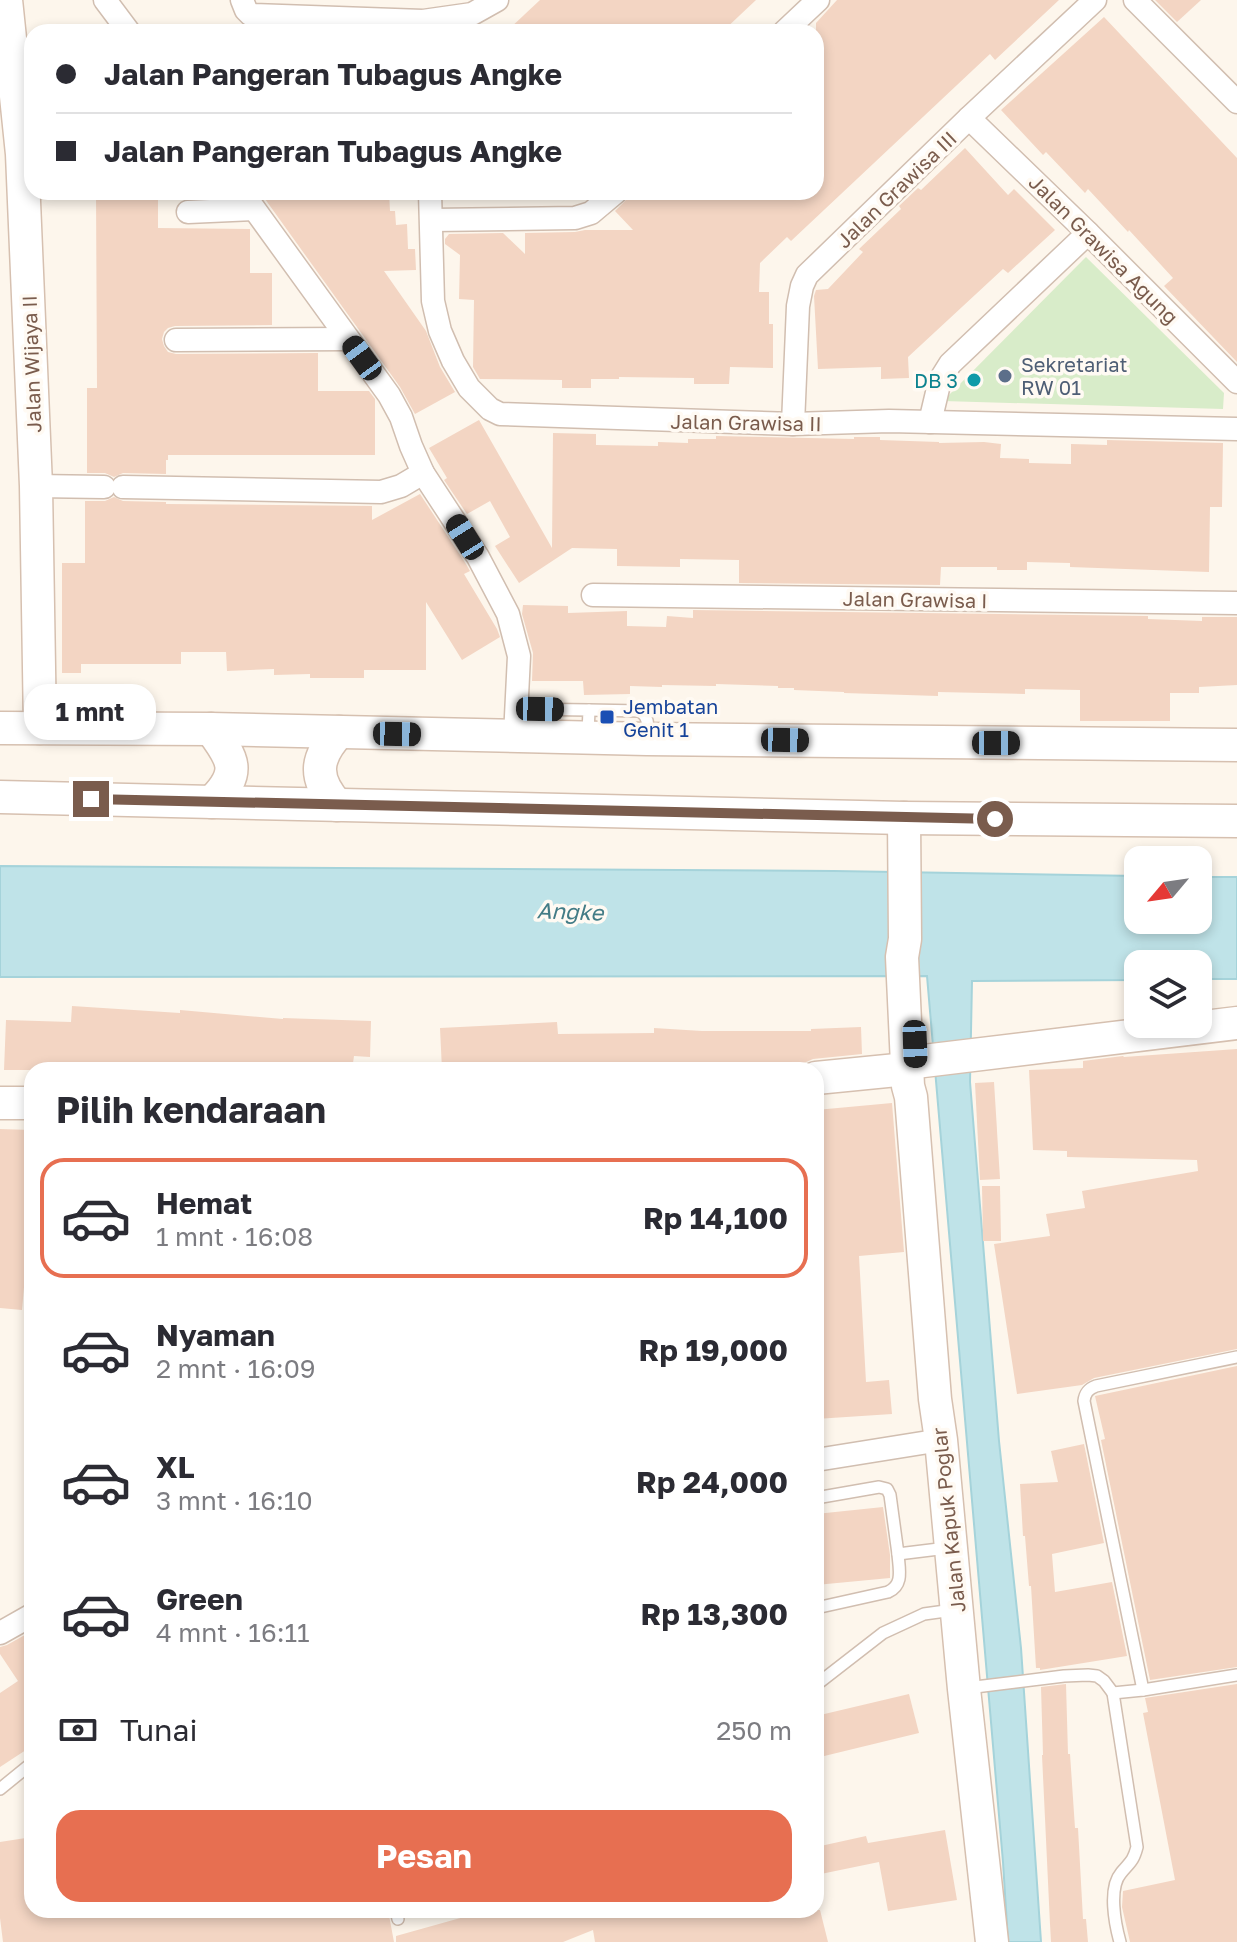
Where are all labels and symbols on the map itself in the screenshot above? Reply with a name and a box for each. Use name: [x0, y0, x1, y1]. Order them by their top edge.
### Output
street label: Jalan Grawisa III: [831, 126, 961, 252]
street label: Jalan Grawisa Agung: [1024, 169, 1184, 329]
street label: Jalan Wijaya II: [17, 295, 45, 433]
car: [338, 332, 386, 384]
place label: Sekretariat RW 01: [1021, 352, 1127, 399]
marker: Sekretariat RW 01: [996, 367, 1014, 385]
place label: DB 3: [914, 368, 958, 392]
marker: DB 3: [965, 371, 983, 389]
street label: Jalan Grawisa II: [670, 409, 822, 435]
car: [442, 510, 488, 564]
street label: Jalan Grawisa I: [842, 586, 988, 612]
callout: 1 mnt: [25, 683, 157, 739]
place label: Jembatan Genit 1: [623, 694, 718, 741]
car: [516, 697, 564, 721]
marker: Jembatan Genit 1: [598, 708, 616, 726]
car: [373, 722, 421, 746]
car: [761, 728, 809, 752]
car: [972, 731, 1020, 755]
route end: [73, 781, 109, 817]
route start: [977, 801, 1013, 837]
north arrow: [1124, 846, 1212, 934]
water label: Angke: [536, 896, 606, 926]
car: [902, 1020, 928, 1068]
street label: Jalan Kapuk Poglar: [926, 1426, 970, 1614]

